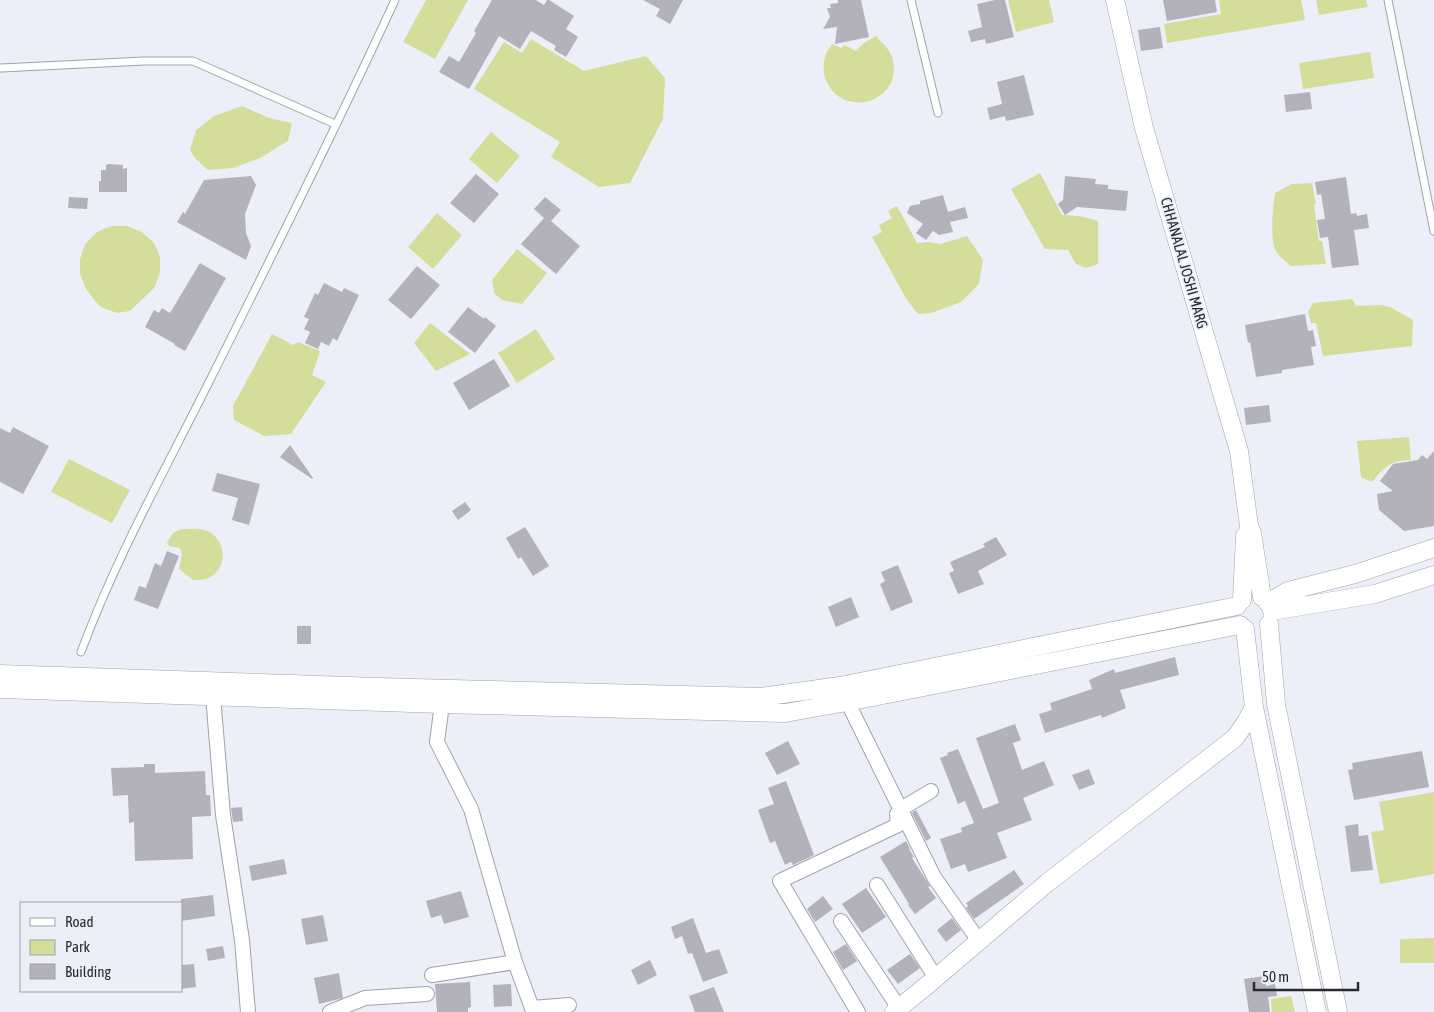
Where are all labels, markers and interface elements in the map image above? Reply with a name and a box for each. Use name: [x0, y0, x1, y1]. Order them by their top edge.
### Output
street label: CHHANALAL JOSHI MARG: [1158, 195, 1211, 331]
legend: [20, 902, 182, 992]
text: Road: [65, 913, 94, 930]
text: Park: [65, 938, 90, 955]
scale bar: [1254, 960, 1358, 992]
text: Building: [65, 963, 111, 980]
text: 50 m: [1262, 968, 1289, 985]

